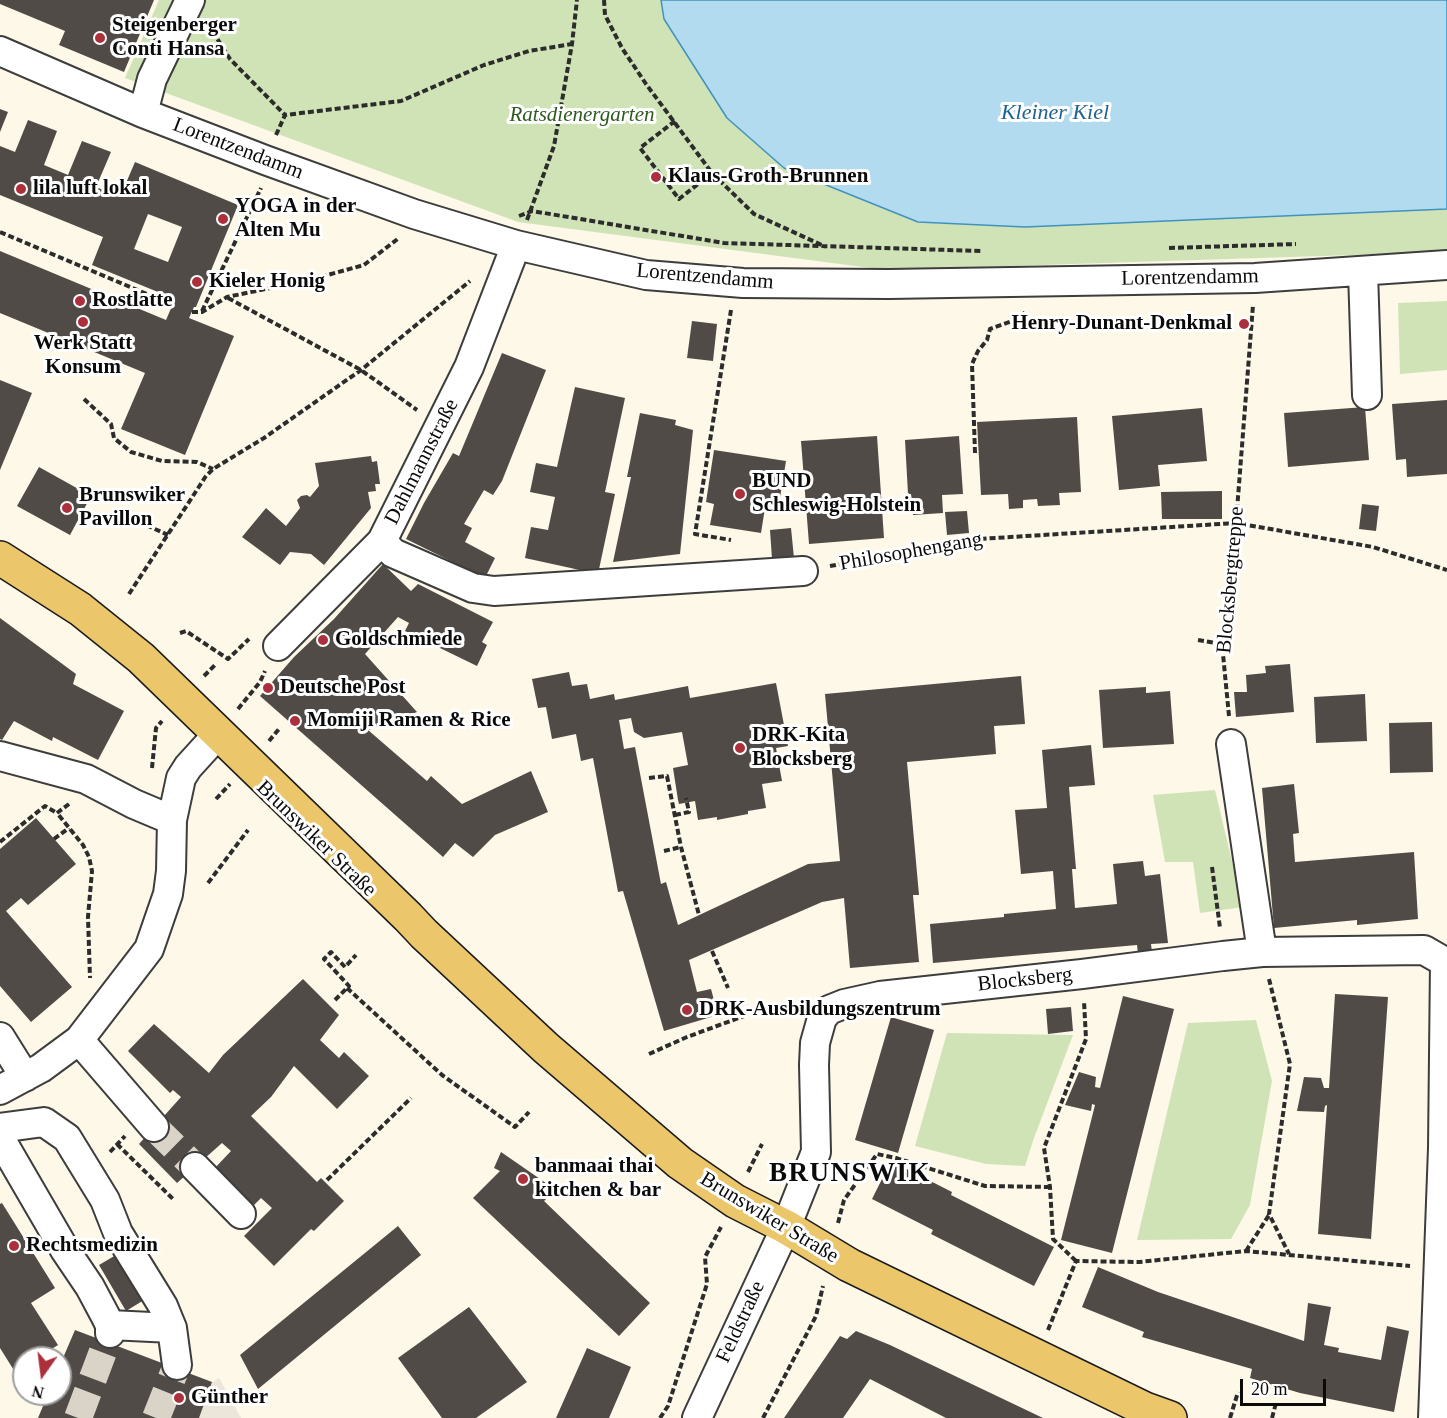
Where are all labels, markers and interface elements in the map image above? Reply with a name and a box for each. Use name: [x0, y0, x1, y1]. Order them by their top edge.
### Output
place label: Steigenberger Conti Hansa: [112, 13, 237, 63]
marker: Steigenberger Conti Hansa: [93, 31, 107, 45]
water label: Kleiner Kiel: [1001, 100, 1109, 126]
park label: Ratsdienergarten: [509, 102, 655, 128]
street label: Lorentzendamm: [169, 113, 307, 185]
place label: Klaus-Groth-Brunnen: [668, 164, 868, 190]
marker: Klaus-Groth-Brunnen: [649, 170, 663, 184]
place label: lila luft lokal: [33, 176, 147, 202]
marker: lila luft lokal: [14, 182, 28, 196]
place label: YOGA in der Alten Mu: [235, 194, 356, 244]
marker: YOGA in der Alten Mu: [216, 212, 230, 226]
street label: Lorentzendamm: [635, 258, 775, 296]
street label: Lorentzendamm: [1121, 264, 1259, 292]
place label: Kieler Honig: [209, 269, 325, 295]
marker: Kieler Honig: [190, 275, 204, 289]
place label: Rostlatte: [92, 288, 172, 314]
marker: Rostlatte: [73, 294, 87, 308]
place label: Henry-Dunant-Denkmal: [1011, 311, 1232, 337]
marker: Werk Statt Konsum: [76, 315, 90, 329]
marker: Henry-Dunant-Denkmal: [1237, 317, 1251, 331]
place label: Werk Statt Konsum: [34, 331, 132, 381]
street label: Dahlmannstraße: [380, 395, 464, 529]
place label: BUND Schleswig-Holstein: [752, 469, 921, 519]
place label: Brunswiker Pavillon: [79, 483, 185, 533]
marker: BUND Schleswig-Holstein: [733, 487, 747, 501]
marker: Brunswiker Pavillon: [60, 501, 74, 515]
street label: Blocksbergtreppe: [1212, 505, 1250, 655]
street label: Philosophengang: [838, 527, 984, 577]
place label: Goldschmiede: [335, 627, 462, 653]
marker: Goldschmiede: [316, 633, 330, 647]
place label: Deutsche Post: [280, 675, 405, 701]
marker: Deutsche Post: [261, 681, 275, 695]
place label: Momiji Ramen & Rice: [307, 708, 511, 734]
marker: Momiji Ramen & Rice: [288, 714, 302, 728]
place label: DRK-Kita Blocksberg: [752, 723, 852, 773]
marker: DRK-Kita Blocksberg: [733, 741, 747, 755]
street label: Brunswiker Straße: [251, 775, 381, 903]
street label: Blocksberg: [976, 962, 1074, 998]
place label: DRK-Ausbildungszentrum: [699, 997, 941, 1023]
marker: DRK-Ausbildungszentrum: [680, 1003, 694, 1017]
place label: banmaai thai kitchen & bar: [535, 1154, 661, 1204]
district label: BRUNSWIK: [769, 1158, 931, 1190]
street label: Brunswiker Straße: [695, 1167, 843, 1269]
marker: banmaai thai kitchen & bar: [516, 1172, 530, 1186]
place label: Rechtsmedizin: [26, 1233, 158, 1259]
marker: Rechtsmedizin: [7, 1239, 21, 1253]
street label: Feldstraße: [711, 1277, 771, 1367]
north arrow: [12, 1346, 72, 1406]
scale bar: [1243, 1367, 1328, 1405]
text: 20 m: [1251, 1379, 1288, 1399]
text: N: [30, 1382, 46, 1402]
place label: Günther: [191, 1385, 268, 1411]
marker: Günther: [172, 1391, 186, 1405]

